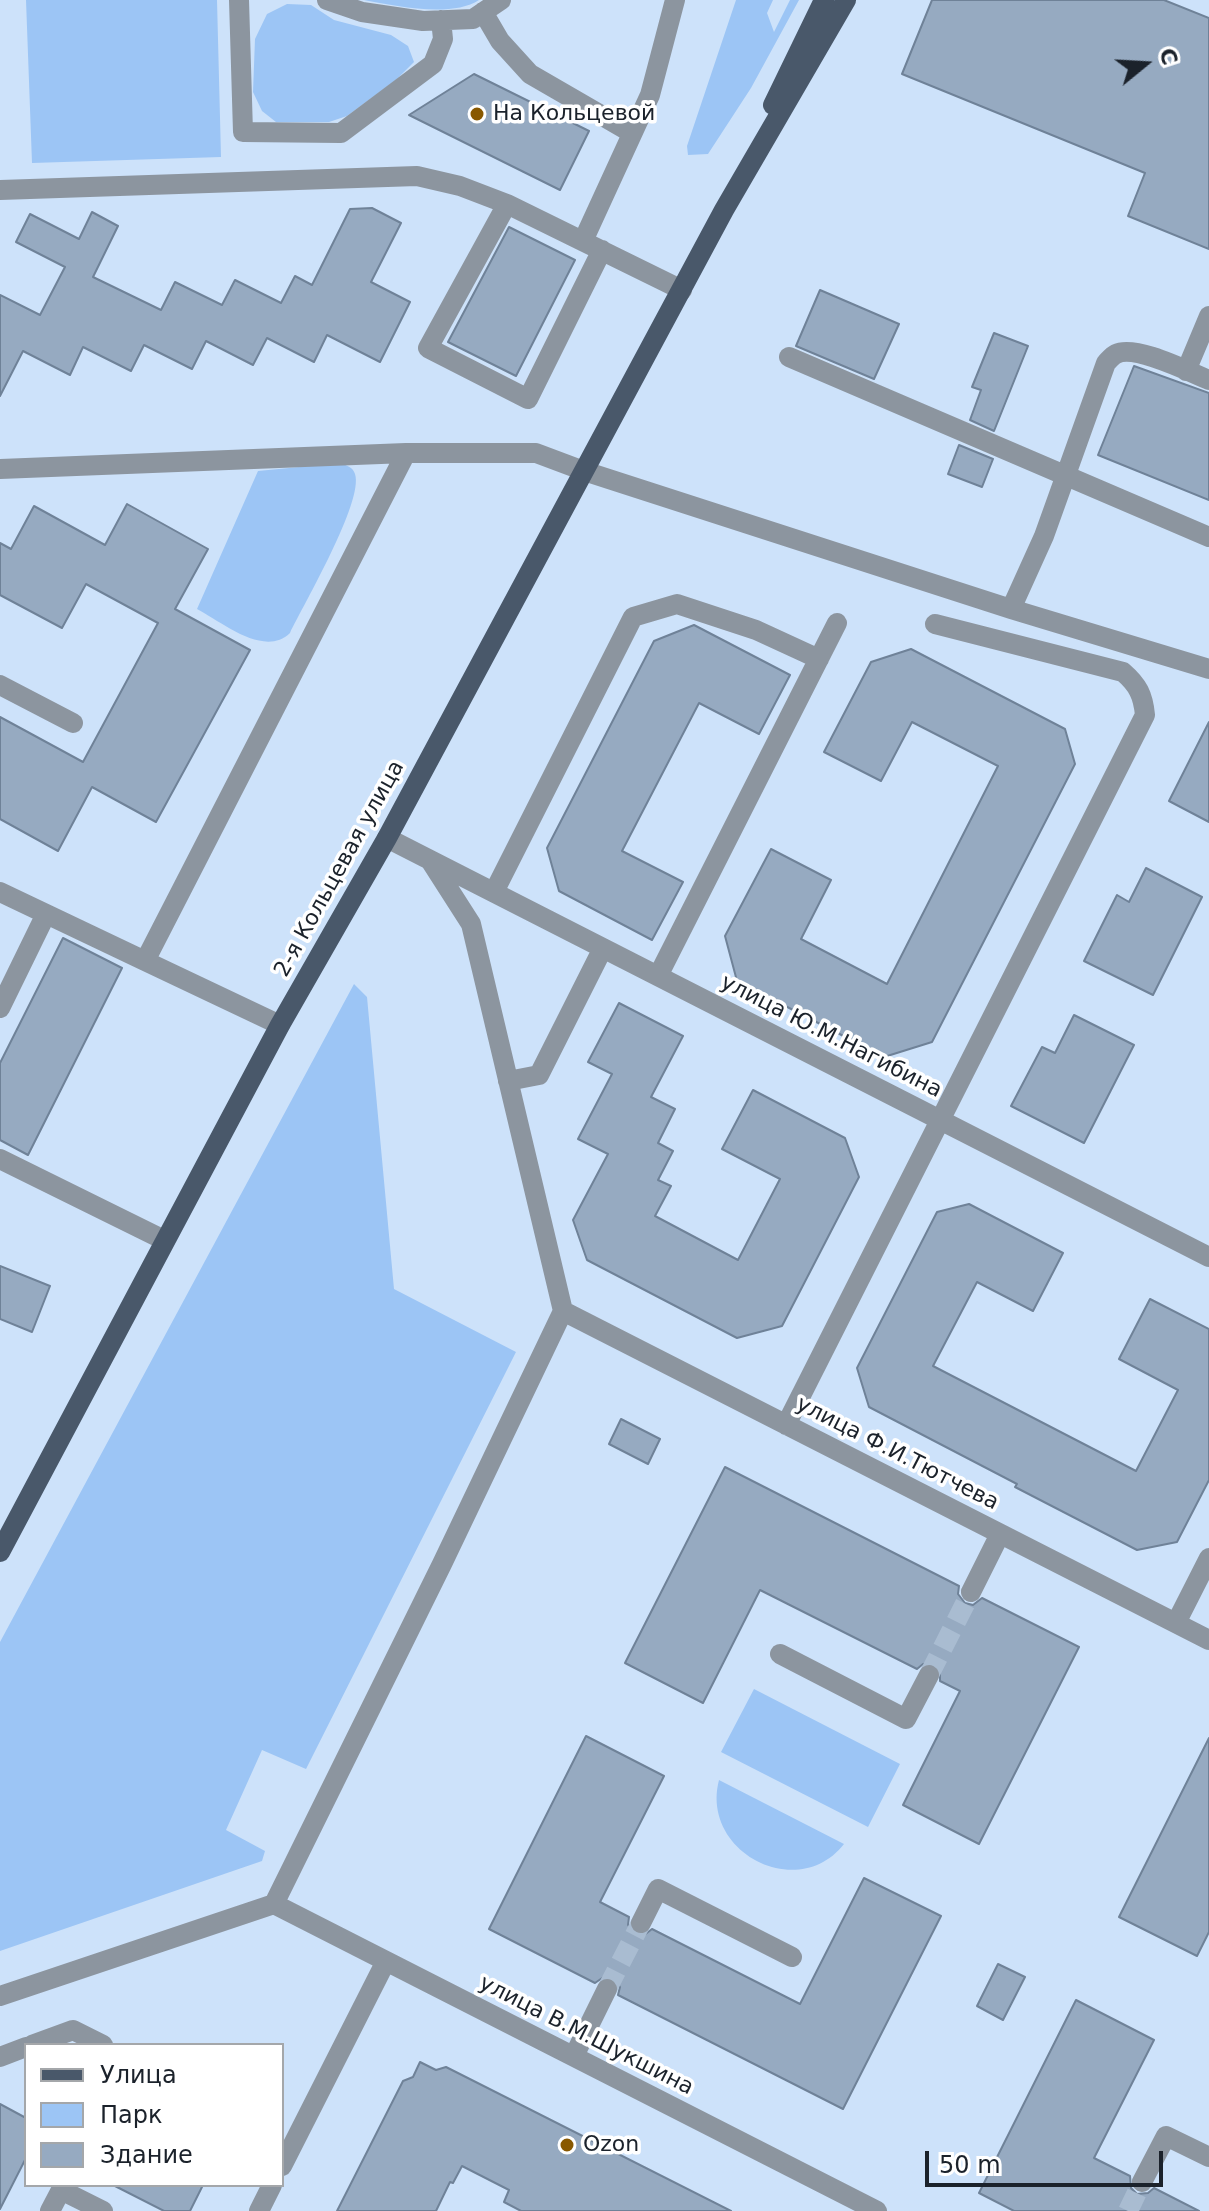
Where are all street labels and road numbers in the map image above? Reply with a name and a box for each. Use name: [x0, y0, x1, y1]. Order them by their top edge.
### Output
street label: 2-я Кольцевая улица: [269, 756, 411, 982]
street label: улица Ю.М.Нагибина: [716, 970, 946, 1104]
street label: улица Ф.И.Тютчева: [791, 1391, 1003, 1517]
street label: улица В.М.Шукшина: [474, 1970, 698, 2102]

